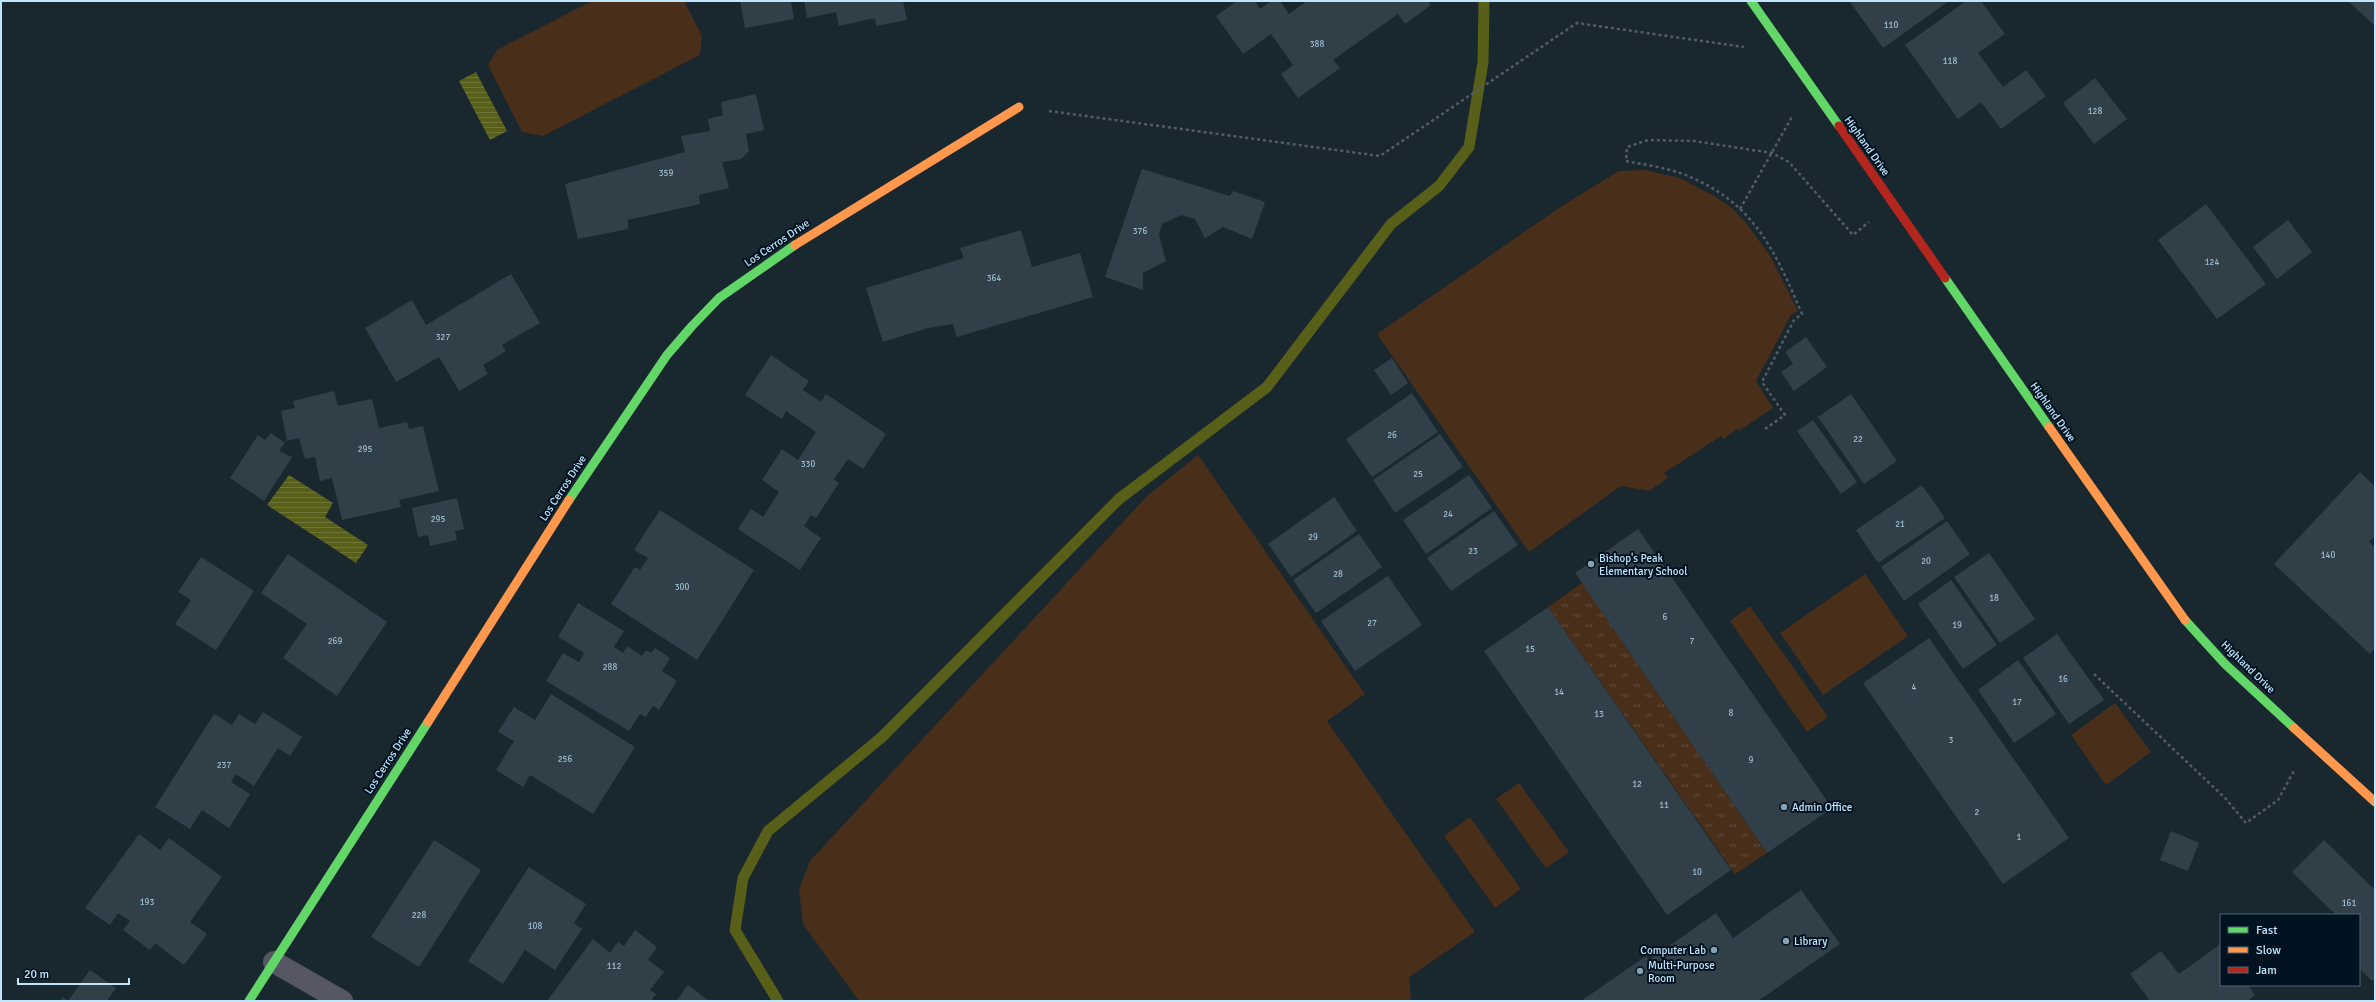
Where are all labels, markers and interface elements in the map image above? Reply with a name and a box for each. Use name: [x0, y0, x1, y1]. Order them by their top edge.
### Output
house number: 110: [1884, 20, 1898, 31]
house number: 388: [1310, 39, 1324, 50]
house number: 118: [1943, 56, 1957, 67]
house number: 128: [2088, 106, 2102, 117]
street label: Highland Drive: [1842, 114, 1892, 178]
house number: 359: [659, 168, 673, 179]
street label: Los Cerros Drive: [742, 216, 812, 270]
house number: 376: [1133, 226, 1147, 237]
house number: 124: [2205, 257, 2219, 268]
house number: 364: [987, 273, 1001, 284]
house number: 327: [436, 332, 450, 343]
street label: Highland Drive: [2028, 380, 2078, 444]
house number: 26: [1387, 430, 1397, 441]
house number: 22: [1853, 434, 1863, 445]
house number: 295: [358, 444, 372, 455]
street label: Los Cerros Drive: [537, 453, 589, 523]
house number: 330: [801, 459, 815, 470]
house number: 25: [1413, 469, 1423, 480]
house number: 24: [1443, 509, 1453, 520]
house number: 295: [431, 514, 445, 525]
house number: 21: [1895, 519, 1905, 530]
house number: 29: [1308, 532, 1318, 543]
house number: 23: [1468, 546, 1478, 557]
house number: 140: [2321, 550, 2335, 561]
place label: Bishop's Peak Elementary School: [1599, 552, 1687, 578]
house number: 20: [1921, 556, 1931, 567]
marker: Bishop's Peak Elementary School: [1586, 559, 1596, 569]
house number: 28: [1333, 569, 1343, 580]
house number: 300: [675, 582, 689, 593]
house number: 18: [1989, 593, 1999, 604]
house number: 6: [1663, 612, 1668, 623]
house number: 27: [1367, 618, 1377, 629]
house number: 19: [1952, 620, 1962, 631]
house number: 269: [328, 636, 342, 647]
house number: 7: [1690, 636, 1695, 647]
street label: Highland Drive: [2218, 638, 2278, 696]
house number: 15: [1525, 644, 1535, 655]
house number: 288: [603, 662, 617, 673]
house number: 16: [2058, 674, 2068, 685]
house number: 4: [1912, 682, 1917, 693]
house number: 14: [1554, 687, 1564, 698]
house number: 17: [2012, 697, 2022, 708]
house number: 8: [1729, 708, 1734, 719]
house number: 13: [1594, 709, 1604, 720]
street label: Los Cerros Drive: [362, 726, 414, 796]
house number: 3: [1949, 735, 1954, 746]
house number: 256: [558, 754, 572, 765]
house number: 9: [1749, 755, 1754, 766]
house number: 237: [217, 760, 231, 771]
house number: 12: [1632, 779, 1642, 790]
house number: 11: [1659, 800, 1669, 811]
place label: Admin Office: [1792, 801, 1852, 814]
marker: Admin Office: [1779, 802, 1789, 812]
house number: 2: [1975, 807, 1980, 818]
house number: 1: [2017, 832, 2022, 843]
house number: 10: [1692, 867, 1702, 878]
house number: 193: [140, 897, 154, 908]
house number: 161: [2342, 898, 2356, 909]
house number: 228: [412, 910, 426, 921]
legend: [2220, 914, 2360, 986]
house number: 108: [528, 921, 542, 932]
text: Fast: [2256, 923, 2277, 938]
place label: Library: [1794, 935, 1828, 948]
marker: Library: [1781, 936, 1791, 946]
text: Slow: [2256, 943, 2281, 958]
place label: Computer Lab: [1640, 944, 1706, 957]
marker: Computer Lab: [1709, 945, 1719, 955]
place label: Multi-Purpose Room: [1648, 959, 1715, 985]
scale bar: [18, 960, 129, 986]
house number: 112: [607, 961, 621, 972]
text: Jam: [2256, 963, 2277, 978]
marker: Multi-Purpose Room: [1635, 966, 1645, 976]
text: 20 m: [24, 967, 49, 982]

